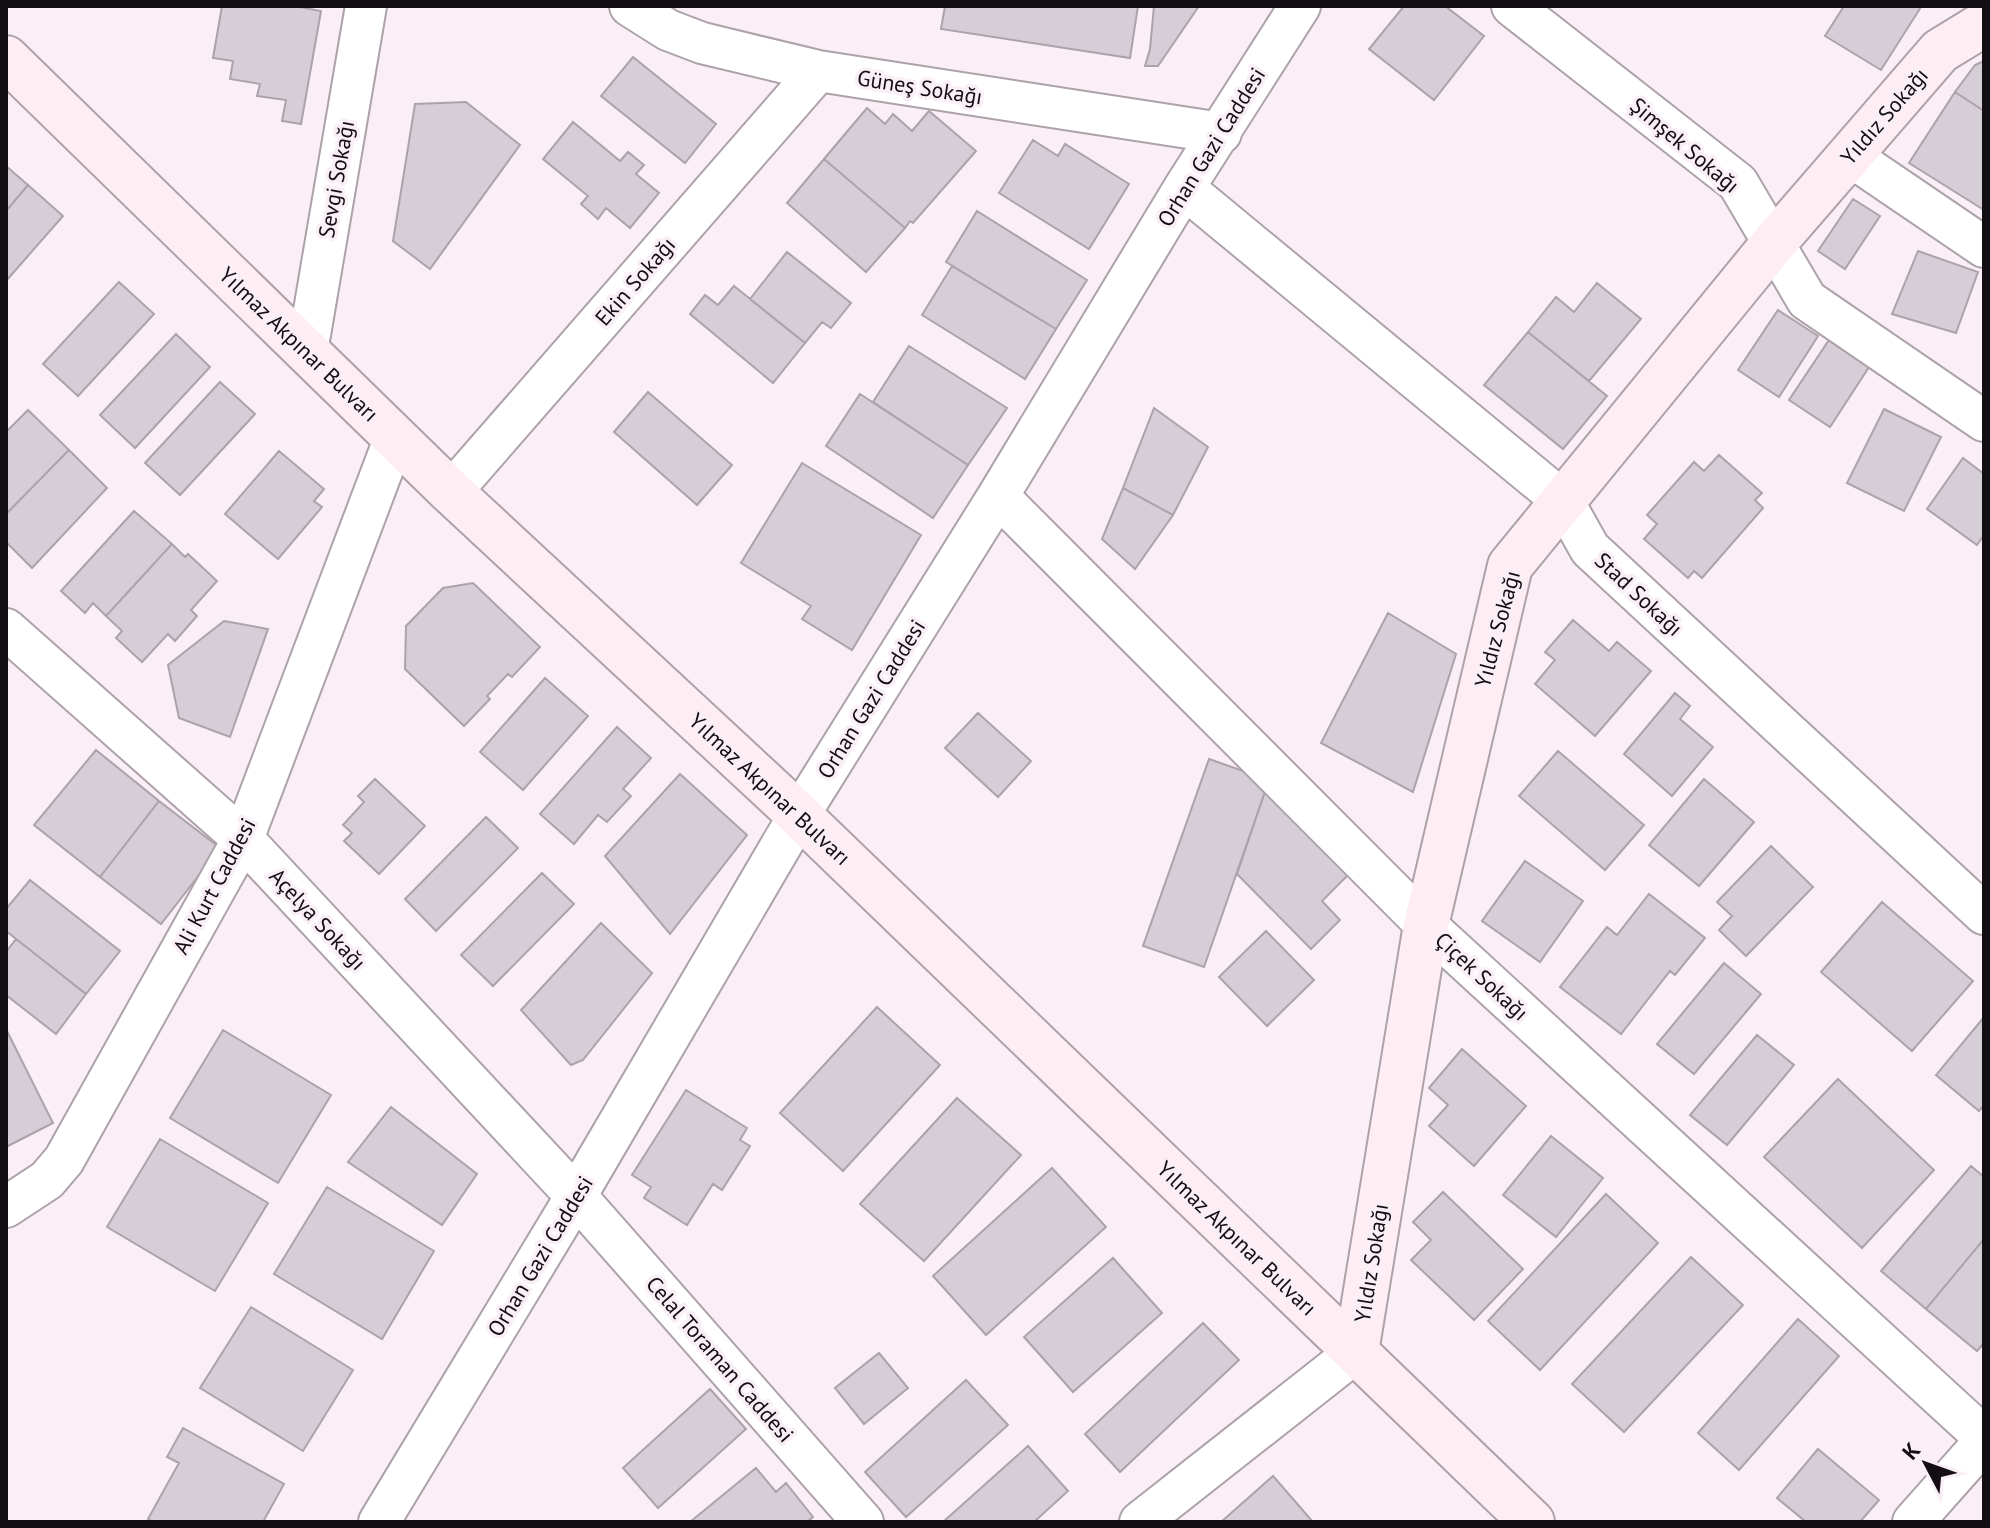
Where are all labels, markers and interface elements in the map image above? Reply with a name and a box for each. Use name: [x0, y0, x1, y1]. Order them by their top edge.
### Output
street label: Orhan Gazi Caddesi: [1151, 62, 1271, 232]
street label: Yıldız Sokağı: [1834, 62, 1934, 170]
street label: Güneş Sokağı: [855, 63, 985, 111]
street label: Şimşek Sokağı: [1625, 91, 1745, 199]
street label: Sevgi Sokağı: [312, 118, 360, 240]
street label: Ekin Sokağı: [589, 231, 681, 331]
street label: Yılmaz Akpınar Bulvarı: [213, 261, 385, 427]
street label: Stad Sokağı: [1589, 546, 1689, 642]
street label: Yıldız Sokağı: [1468, 567, 1526, 691]
street label: Orhan Gazi Caddesi: [811, 614, 931, 784]
street label: Yılmaz Akpınar Bulvarı: [683, 707, 857, 871]
street label: Ali Kurt Caddesi: [166, 813, 262, 959]
street label: Açelya Sokağı: [264, 862, 372, 976]
street label: Çiçek Sokağı: [1430, 926, 1534, 1026]
street label: Yılmaz Akpınar Bulvarı: [1151, 1155, 1323, 1321]
street label: Orhan Gazi Caddesi: [481, 1171, 599, 1341]
street label: Yıldız Sokağı: [1348, 1202, 1394, 1324]
street label: Celal Toraman Caddesi: [640, 1270, 800, 1448]
north arrow: [1886, 1424, 1966, 1504]
text: K: [1896, 1436, 1926, 1465]

